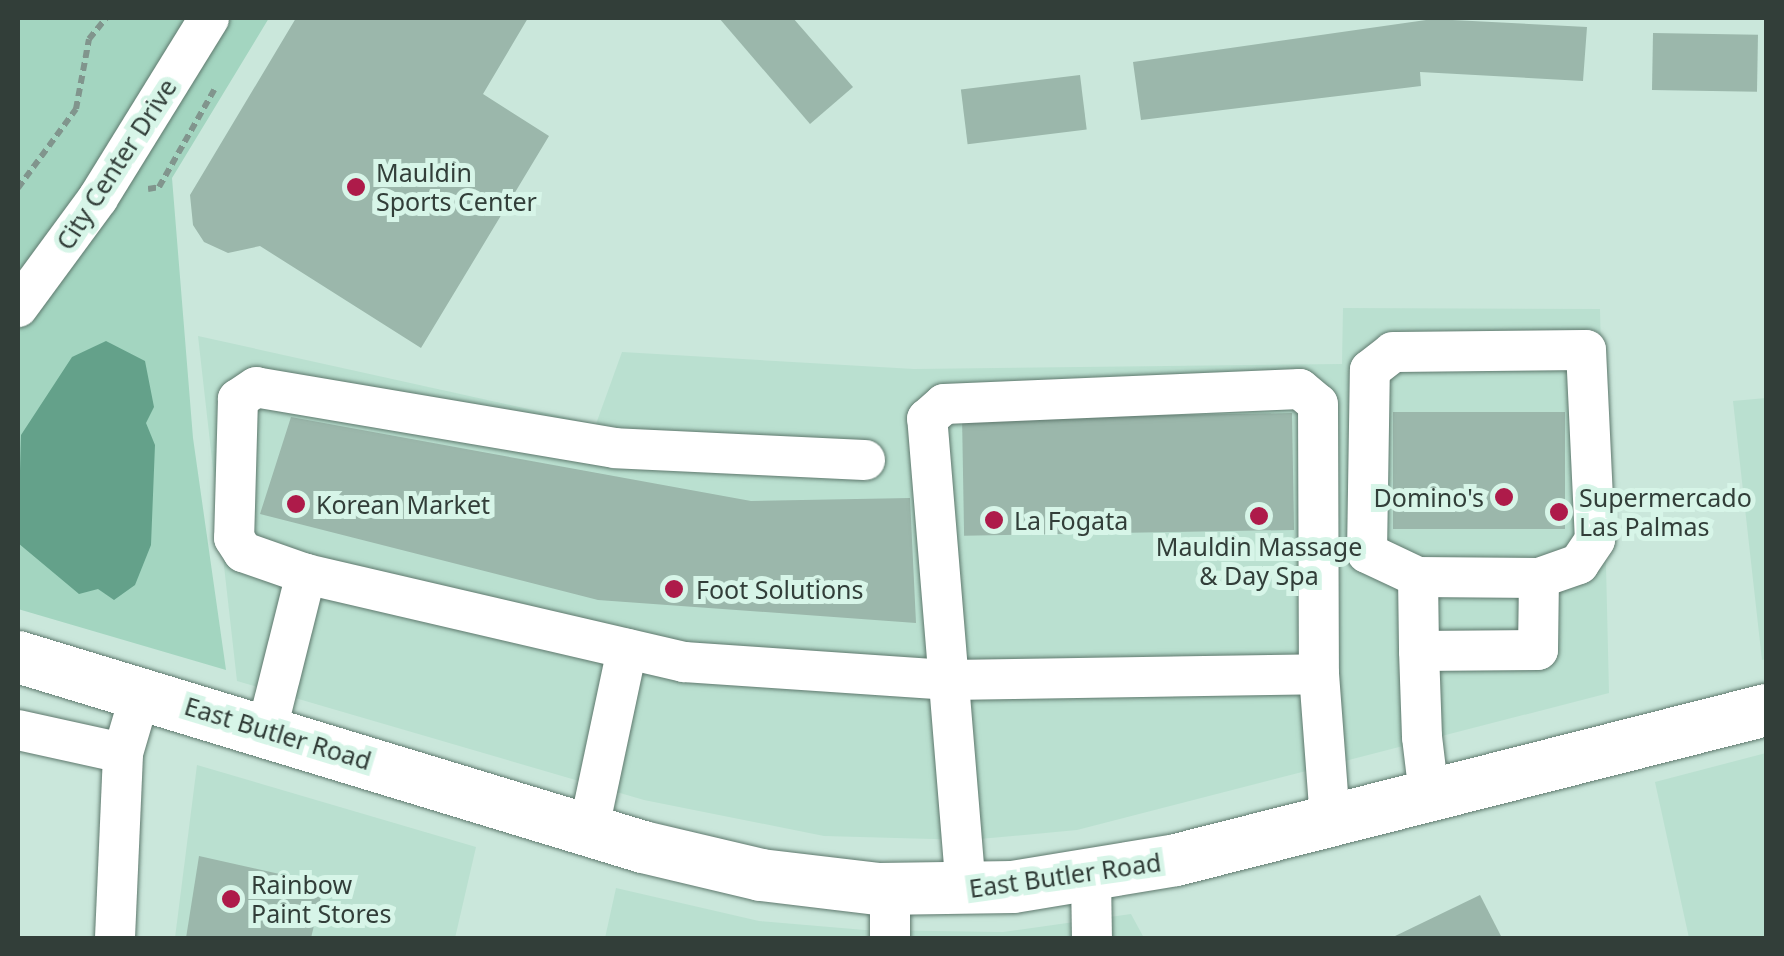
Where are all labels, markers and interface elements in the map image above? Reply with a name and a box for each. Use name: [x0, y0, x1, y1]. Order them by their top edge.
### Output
street label: City Center Drive: [50, 73, 182, 255]
place label: Mauldin Sports Center: [376, 158, 537, 217]
marker: Mauldin Sports Center: [345, 176, 367, 198]
place label: Domino's: [1374, 482, 1484, 512]
place label: Supermercado Las Palmas: [1579, 483, 1752, 542]
marker: Domino's: [1493, 486, 1515, 508]
place label: Korean Market: [316, 489, 490, 519]
marker: Korean Market: [285, 493, 307, 515]
marker: Supermercado Las Palmas: [1548, 501, 1570, 523]
place label: La Fogata: [1014, 505, 1128, 535]
marker: Mauldin Massage & Day Spa: [1248, 505, 1270, 527]
marker: La Fogata: [983, 509, 1005, 531]
place label: Mauldin Massage & Day Spa: [1156, 532, 1362, 591]
place label: Foot Solutions: [696, 574, 864, 604]
marker: Foot Solutions: [661, 576, 687, 602]
street label: East Butler Road: [181, 690, 375, 776]
street label: East Butler Road: [967, 847, 1163, 903]
place label: Rainbow Paint Stores: [251, 870, 391, 929]
marker: Rainbow Paint Stores: [220, 888, 242, 910]

